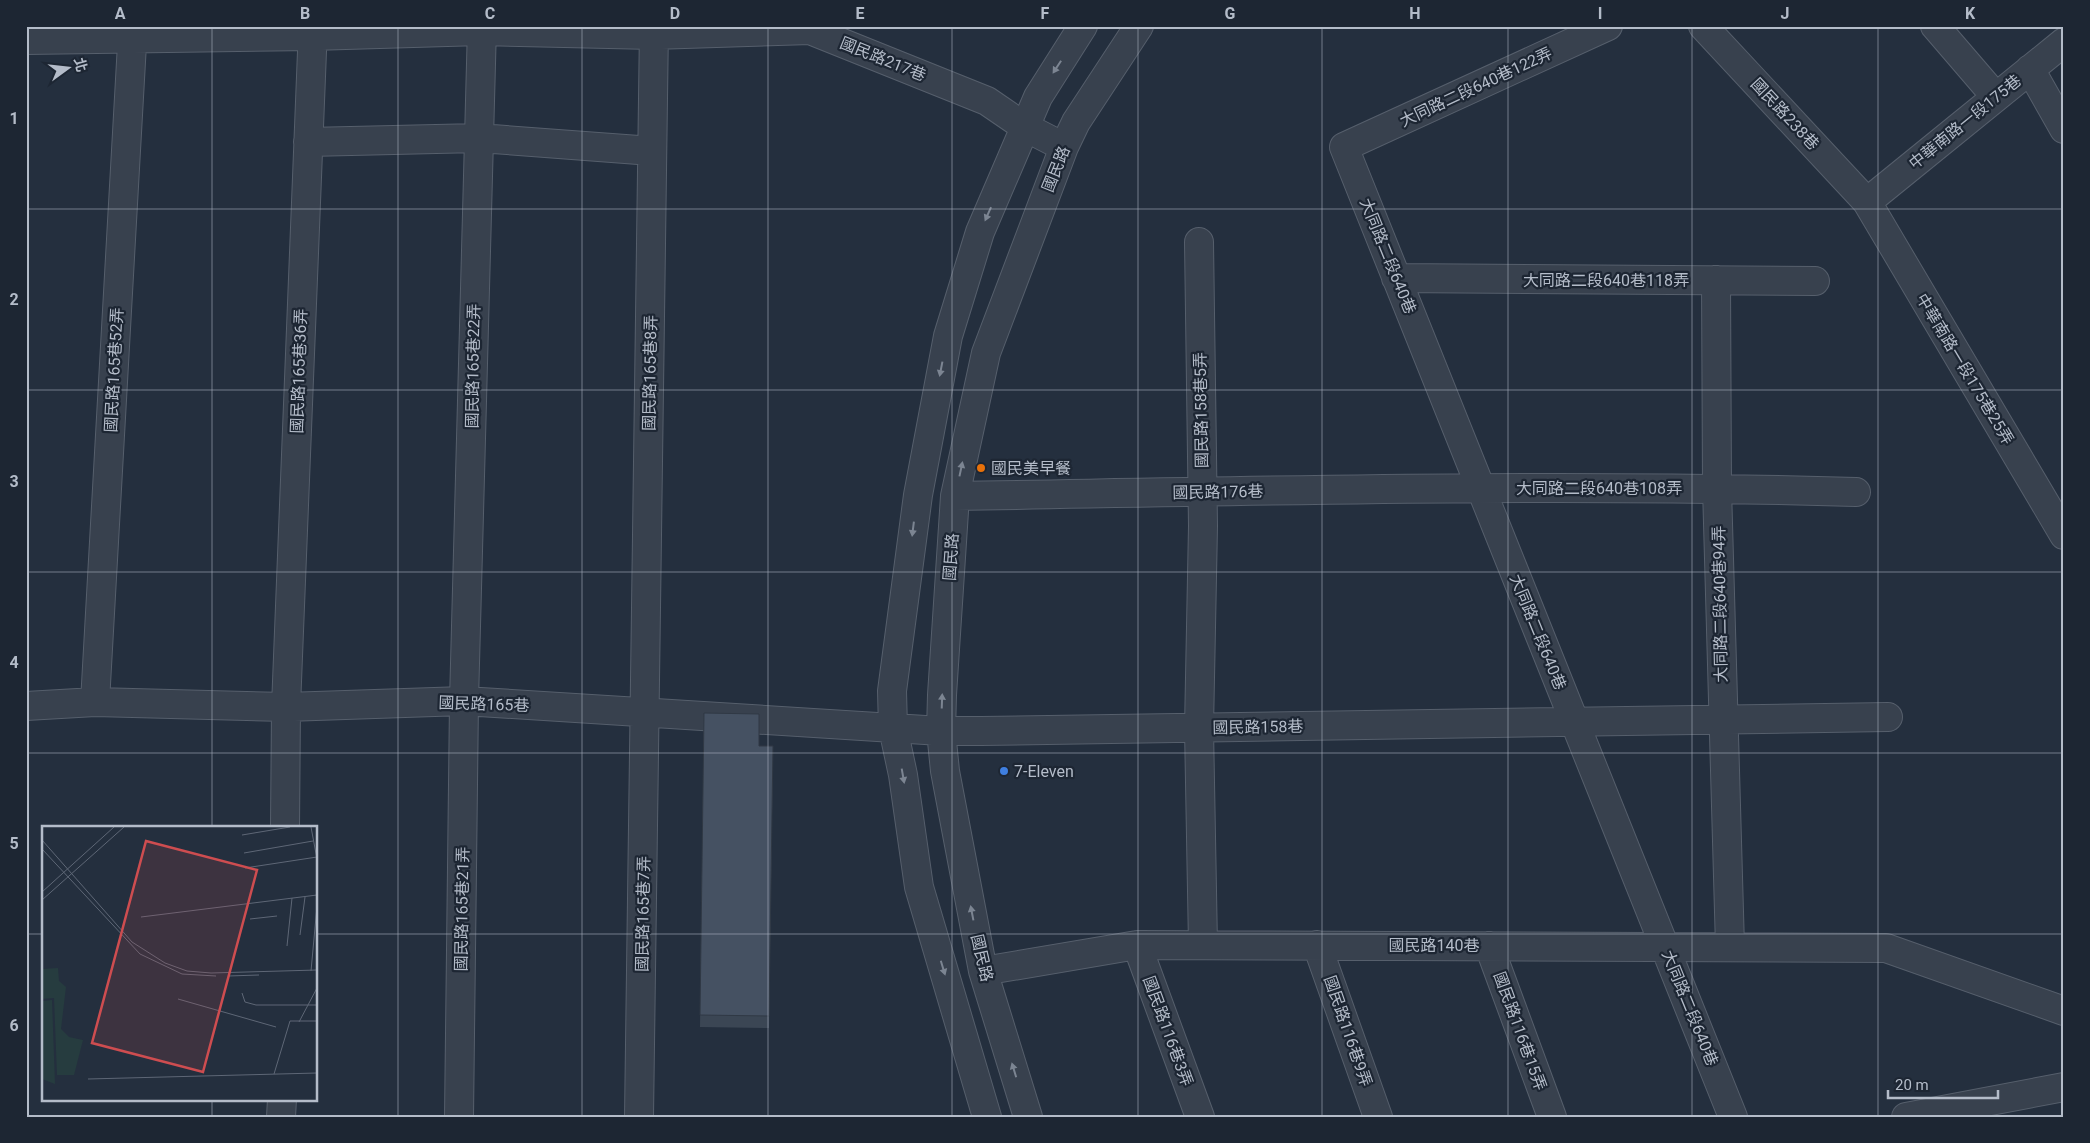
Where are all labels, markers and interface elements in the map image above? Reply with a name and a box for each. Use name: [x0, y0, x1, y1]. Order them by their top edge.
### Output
text: A: [115, 4, 126, 23]
text: B: [300, 4, 310, 23]
text: C: [485, 4, 495, 23]
text: D: [670, 4, 680, 23]
text: E: [856, 4, 865, 23]
text: F: [1041, 4, 1050, 23]
text: G: [1225, 4, 1236, 23]
text: H: [1409, 4, 1421, 23]
text: I: [1598, 4, 1602, 23]
text: J: [1781, 4, 1789, 23]
text: K: [1965, 4, 1976, 23]
street label: 國民路217巷: [837, 33, 929, 85]
north arrow: [42, 42, 92, 92]
street label: 大同路二段640巷122弄: [1397, 43, 1555, 131]
text: 北: [71, 56, 90, 73]
one-way arrow: [1052, 61, 1062, 74]
street label: 中華南路一段175巷: [1905, 71, 2025, 173]
street label: 國民路238巷: [1747, 74, 1823, 154]
text: 1: [9, 109, 19, 128]
street label: 國民路: [1038, 143, 1074, 195]
street label: 大同路二段640巷: [1356, 195, 1420, 317]
one-way arrow: [984, 207, 992, 221]
street label: 大同路二段640巷118弄: [1523, 271, 1689, 290]
text: 2: [9, 290, 19, 309]
street label: 中華南路一段175巷25弄: [1912, 290, 2018, 448]
street label: 國民路165巷22弄: [462, 303, 484, 429]
street label: 國民路165巷52弄: [101, 307, 127, 433]
street label: 國民路165巷36弄: [287, 308, 311, 434]
street label: 國民路165巷8弄: [639, 315, 661, 431]
street label: 國民路158巷5弄: [1190, 352, 1212, 468]
one-way arrow: [937, 362, 945, 378]
place label: 國民美早餐: [991, 459, 1071, 478]
one-way arrow: [957, 462, 965, 477]
marker: 國民美早餐: [975, 462, 987, 474]
text: 3: [9, 472, 19, 491]
street label: 大同路二段640巷108弄: [1516, 479, 1682, 498]
street label: 國民路176巷: [1172, 482, 1264, 502]
one-way arrow: [909, 522, 917, 538]
street label: 大同路二段640巷94弄: [1709, 525, 1731, 683]
street label: 國民路: [940, 532, 962, 582]
street label: 大同路二段640巷: [1506, 571, 1570, 693]
text: 4: [9, 653, 19, 672]
street label: 國民路165巷: [438, 693, 530, 715]
one-way arrow: [939, 693, 947, 709]
street label: 國民路158巷: [1212, 717, 1304, 737]
place label: 7-Eleven: [1014, 762, 1074, 781]
marker: 7-Eleven: [998, 765, 1010, 777]
one-way arrow: [900, 768, 908, 784]
inset map: [42, 826, 318, 1100]
text: 5: [9, 834, 19, 853]
street label: 國民路165巷21弄: [451, 846, 473, 972]
street label: 國民路165巷7弄: [632, 856, 654, 972]
one-way arrow: [968, 905, 976, 921]
street label: 國民路: [967, 932, 997, 984]
street label: 國民路140巷: [1389, 936, 1479, 955]
street label: 大同路二段640巷: [1658, 947, 1722, 1069]
one-way arrow: [940, 961, 948, 976]
street label: 國民路116巷15弄: [1490, 969, 1550, 1093]
street label: 國民路116巷3弄: [1139, 973, 1197, 1089]
street label: 國民路116巷9弄: [1320, 973, 1376, 1089]
text: 6: [9, 1016, 19, 1035]
one-way arrow: [1009, 1062, 1017, 1077]
scale bar: [1888, 1068, 1998, 1100]
text: 20 m: [1895, 1076, 1929, 1094]

